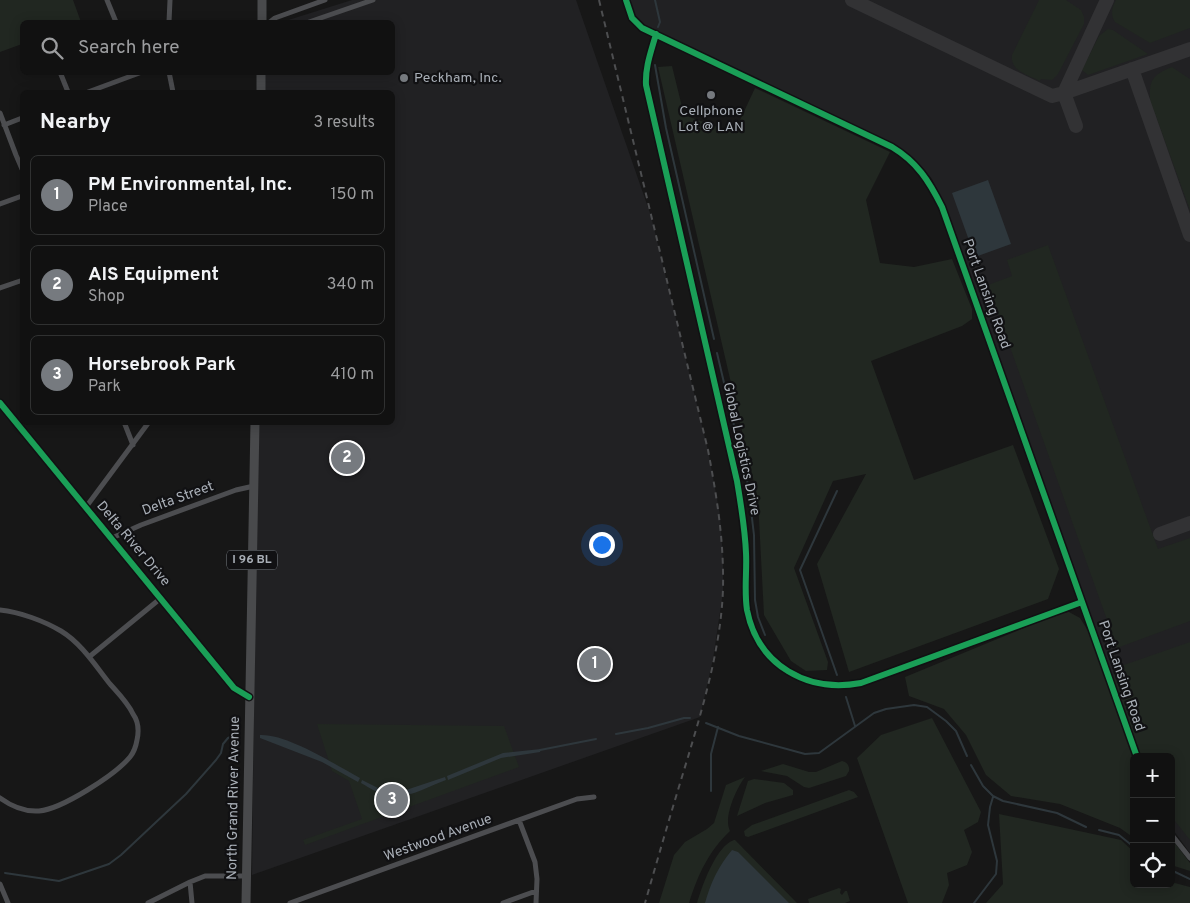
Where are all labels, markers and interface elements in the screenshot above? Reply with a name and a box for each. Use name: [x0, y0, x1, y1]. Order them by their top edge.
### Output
search box: [20, 20, 395, 75]
icon: search: [38, 34, 66, 62]
text: Search here: [78, 36, 180, 60]
place label: Peckham, Inc.: [414, 70, 502, 87]
marker: Peckham, Inc.: [398, 72, 410, 84]
marker: Cellphone Lot @ LAN: [705, 89, 717, 101]
place label: Cellphone Lot @ LAN: [678, 103, 744, 136]
text: Nearby: [40, 109, 111, 136]
text: 3 results: [313, 113, 375, 133]
text: PM Environmental, Inc.: [88, 173, 292, 197]
text: 1: [54, 185, 60, 205]
text: 150 m: [331, 185, 374, 205]
text: Place: [88, 197, 128, 217]
street label: Port Lansing Road: [958, 237, 1014, 351]
text: AIS Equipment: [88, 263, 219, 287]
text: 2: [52, 275, 62, 295]
text: 340 m: [327, 275, 374, 295]
text: Shop: [88, 287, 125, 307]
text: Horsebrook Park: [88, 353, 236, 377]
text: 3: [52, 365, 62, 385]
text: 410 m: [331, 365, 374, 385]
text: Park: [88, 377, 121, 397]
street label: Global Logistics Drive: [719, 381, 763, 517]
pin: 2: [331, 439, 363, 477]
street label: Delta Street: [140, 478, 216, 520]
street label: Delta River Drive: [92, 498, 174, 590]
your location: [589, 532, 615, 558]
road number: I 96 BL: [227, 550, 277, 570]
street label: Port Lansing Road: [1094, 618, 1148, 734]
pin: 1: [579, 645, 611, 683]
street label: North Grand River Avenue: [224, 716, 244, 880]
map controls: [1130, 753, 1175, 888]
button: +: [1130, 753, 1175, 798]
pin: 3: [376, 781, 408, 819]
button: −: [1130, 798, 1175, 843]
street label: Westwood Avenue: [382, 811, 494, 865]
button: locate: [1130, 843, 1175, 888]

